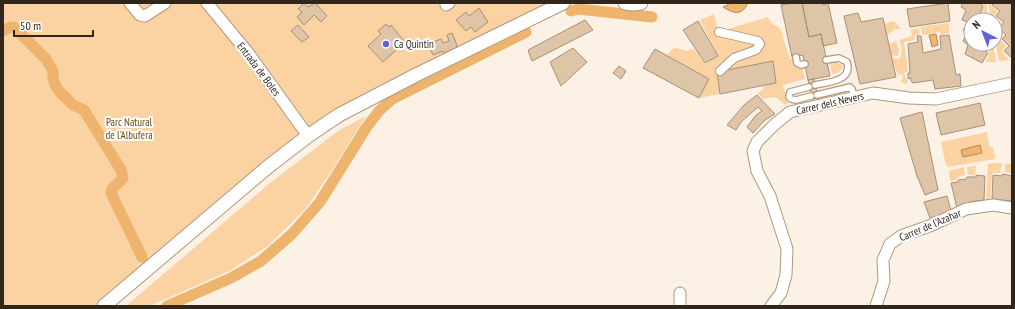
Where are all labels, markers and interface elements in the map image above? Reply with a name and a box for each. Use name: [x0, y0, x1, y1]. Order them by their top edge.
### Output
scale bar: [14, 12, 93, 38]
north arrow: [963, 12, 1003, 52]
text: N: [969, 17, 983, 32]
text: 50 m: [20, 18, 41, 33]
place label: Ca Quintin: [394, 37, 434, 51]
street label: Entrada de Boles: [234, 39, 284, 99]
marker: Ca Quintin: [381, 39, 391, 49]
street label: Carrer dels Nevers: [795, 88, 865, 118]
park label: Parc Natural de l'Albufera: [105, 115, 153, 142]
street label: Carrer de l'Azahar: [897, 206, 963, 244]

